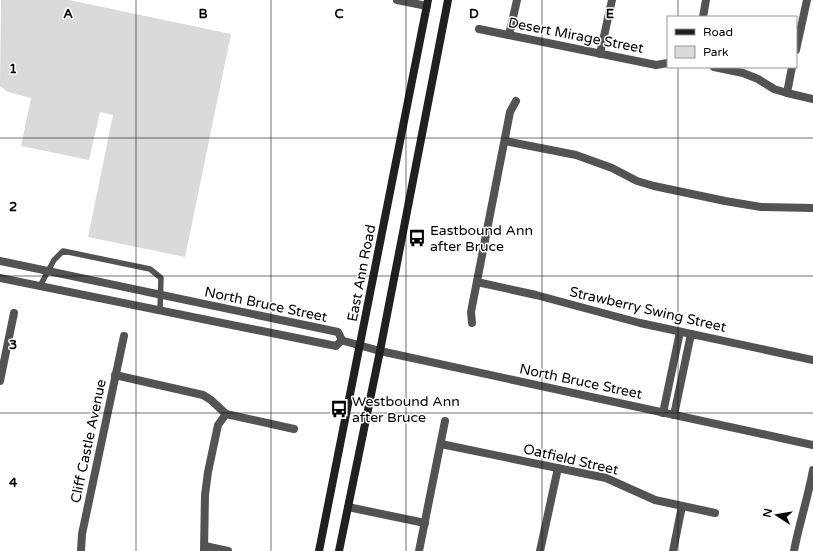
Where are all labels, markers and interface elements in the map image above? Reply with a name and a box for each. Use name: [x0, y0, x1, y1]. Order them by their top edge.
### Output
text: A: [63, 6, 73, 22]
text: B: [198, 6, 208, 22]
text: C: [334, 6, 344, 22]
text: D: [469, 6, 479, 22]
text: E: [606, 6, 614, 22]
street label: Desert Mirage Street: [507, 14, 646, 57]
legend: [667, 16, 797, 68]
text: Road: [703, 25, 733, 39]
text: Park: [703, 45, 729, 59]
text: 1: [9, 61, 17, 77]
text: 2: [9, 199, 17, 215]
place label: Eastbound Ann after Bruce: [430, 222, 533, 255]
street label: East Ann Road: [344, 223, 379, 323]
bus stop icon: Eastbound Ann after Bruce: [407, 228, 427, 248]
street label: North Bruce Street: [203, 283, 329, 326]
street label: Strawberry Swing Street: [568, 283, 729, 336]
text: 3: [9, 337, 17, 353]
street label: North Bruce Street: [518, 360, 644, 403]
street label: Cliff Castle Avenue: [67, 378, 110, 504]
place label: Westbound Ann after Bruce: [352, 393, 460, 426]
bus stop icon: Westbound Ann after Bruce: [329, 399, 349, 419]
street label: Oatfield Street: [522, 440, 621, 479]
text: 4: [9, 475, 18, 491]
north arrow: [757, 495, 797, 535]
text: N: [760, 507, 775, 519]

